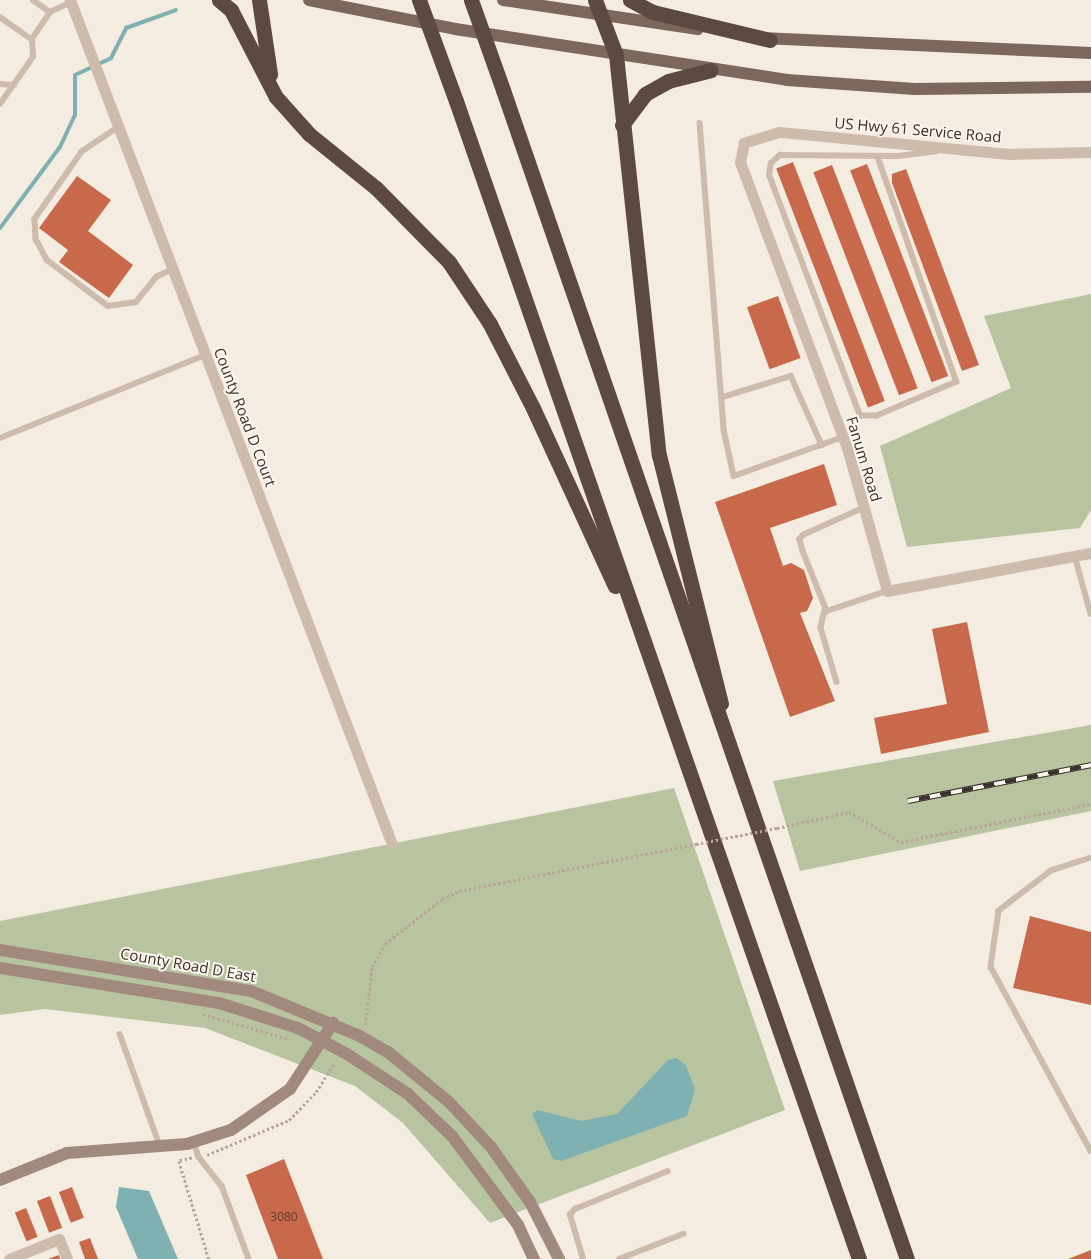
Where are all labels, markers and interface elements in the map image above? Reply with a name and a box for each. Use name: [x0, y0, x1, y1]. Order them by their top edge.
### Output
street label: US Hwy 61 Service Road: [834, 114, 1002, 146]
street label: County Road D Court: [210, 345, 280, 489]
street label: Fanum Road: [843, 414, 885, 504]
street label: County Road D East: [119, 944, 257, 986]
house number: 3080: [270, 1210, 298, 1224]

